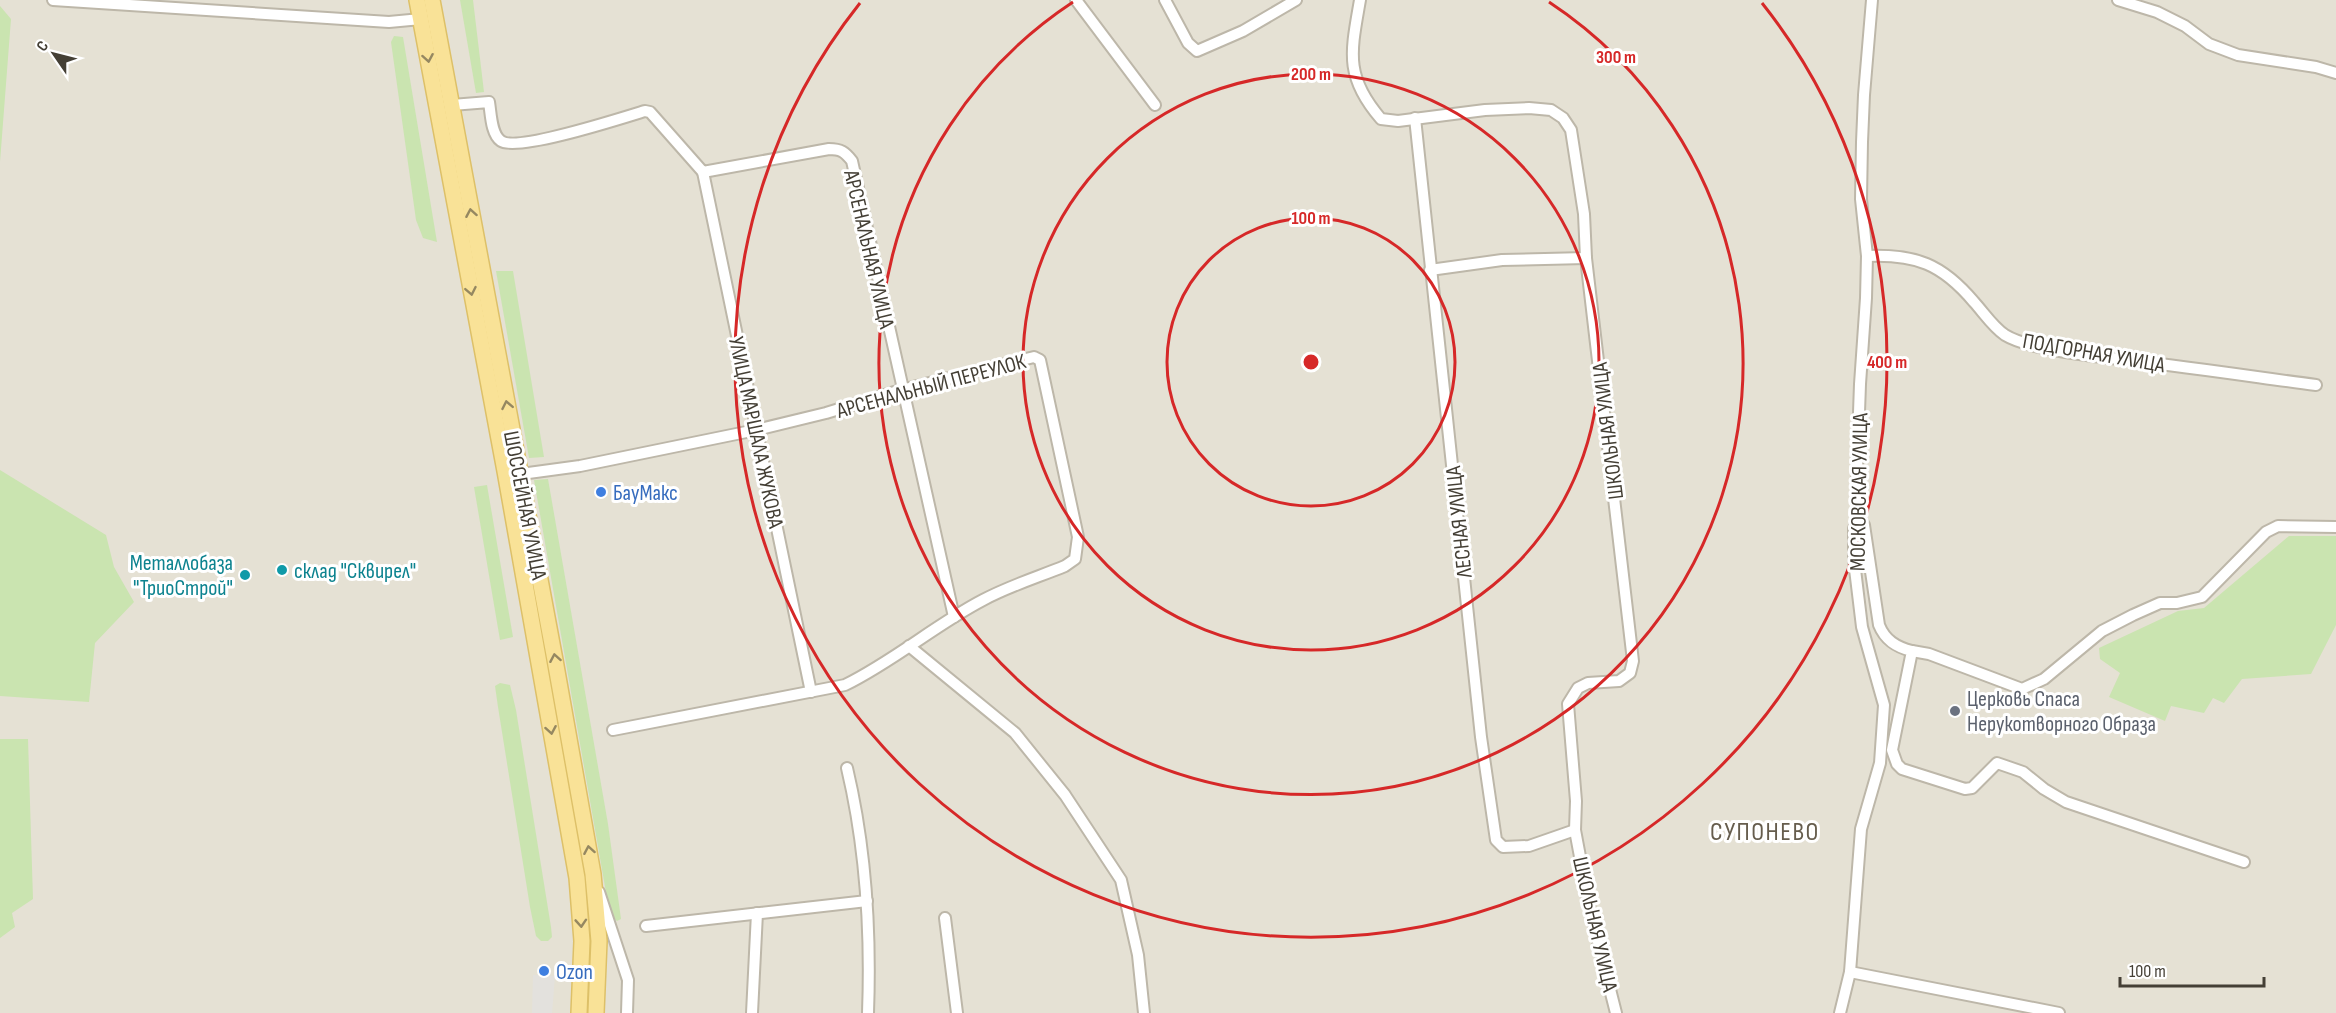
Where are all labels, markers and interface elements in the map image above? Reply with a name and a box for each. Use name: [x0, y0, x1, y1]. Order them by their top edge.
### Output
north arrow: [24, 24, 84, 84]
text: С: [33, 37, 53, 55]
text: 300 m: [1596, 47, 1636, 68]
one-way arrow: [421, 52, 434, 62]
text: 200 m: [1291, 64, 1331, 85]
street label: АРСЕНАЛЬНАЯ УЛИЦА: [837, 166, 900, 332]
one-way arrow: [465, 208, 478, 218]
text: 100 m: [1292, 208, 1331, 229]
one-way arrow: [464, 285, 477, 295]
street label: ПОДГОРНАЯ УЛИЦА: [2021, 328, 2168, 379]
street label: УЛИЦА МАРШАЛА ЖУКОВА: [722, 334, 789, 531]
street label: АРСЕНАЛЬНЫЙ ПЕРЕУЛОК: [833, 348, 1029, 425]
centre of rings: [1301, 352, 1321, 372]
text: 400 m: [1867, 352, 1907, 373]
street label: ШКОЛЬНАЯ УЛИЦА: [1587, 360, 1630, 501]
one-way arrow: [501, 400, 514, 410]
street label: МОСКОВСКАЯ УЛИЦА: [1845, 412, 1874, 571]
street label: ШОССЕЙНАЯ УЛИЦА: [497, 429, 552, 583]
street label: ЛЕСНАЯ УЛИЦА: [1440, 464, 1479, 580]
place label: БауМакс: [613, 480, 678, 507]
marker: БауМакс: [594, 485, 608, 499]
place label: Металлобаза "ТриоСтрой": [130, 550, 233, 602]
place label: склад "Сквирел": [294, 558, 416, 585]
marker: склад "Сквирел": [275, 563, 289, 577]
marker: Металлобаза "ТриоСтрой": [238, 568, 252, 582]
one-way arrow: [549, 654, 562, 664]
place label: Церковь Спаса Нерукотворного Образа: [1967, 686, 2156, 738]
marker: Церковь Спаса Нерукотворного Образа: [1948, 704, 1962, 718]
one-way arrow: [544, 725, 557, 735]
district label: СУПОНЕВО: [1710, 817, 1820, 848]
one-way arrow: [583, 846, 595, 855]
street label: ШКОЛЬНАЯ УЛИЦА: [1566, 854, 1623, 995]
one-way arrow: [575, 918, 588, 927]
scale bar: [2120, 950, 2264, 988]
place label: Ozon: [556, 959, 593, 986]
text: 100 m: [2129, 961, 2166, 982]
marker: Ozon: [537, 964, 551, 978]

